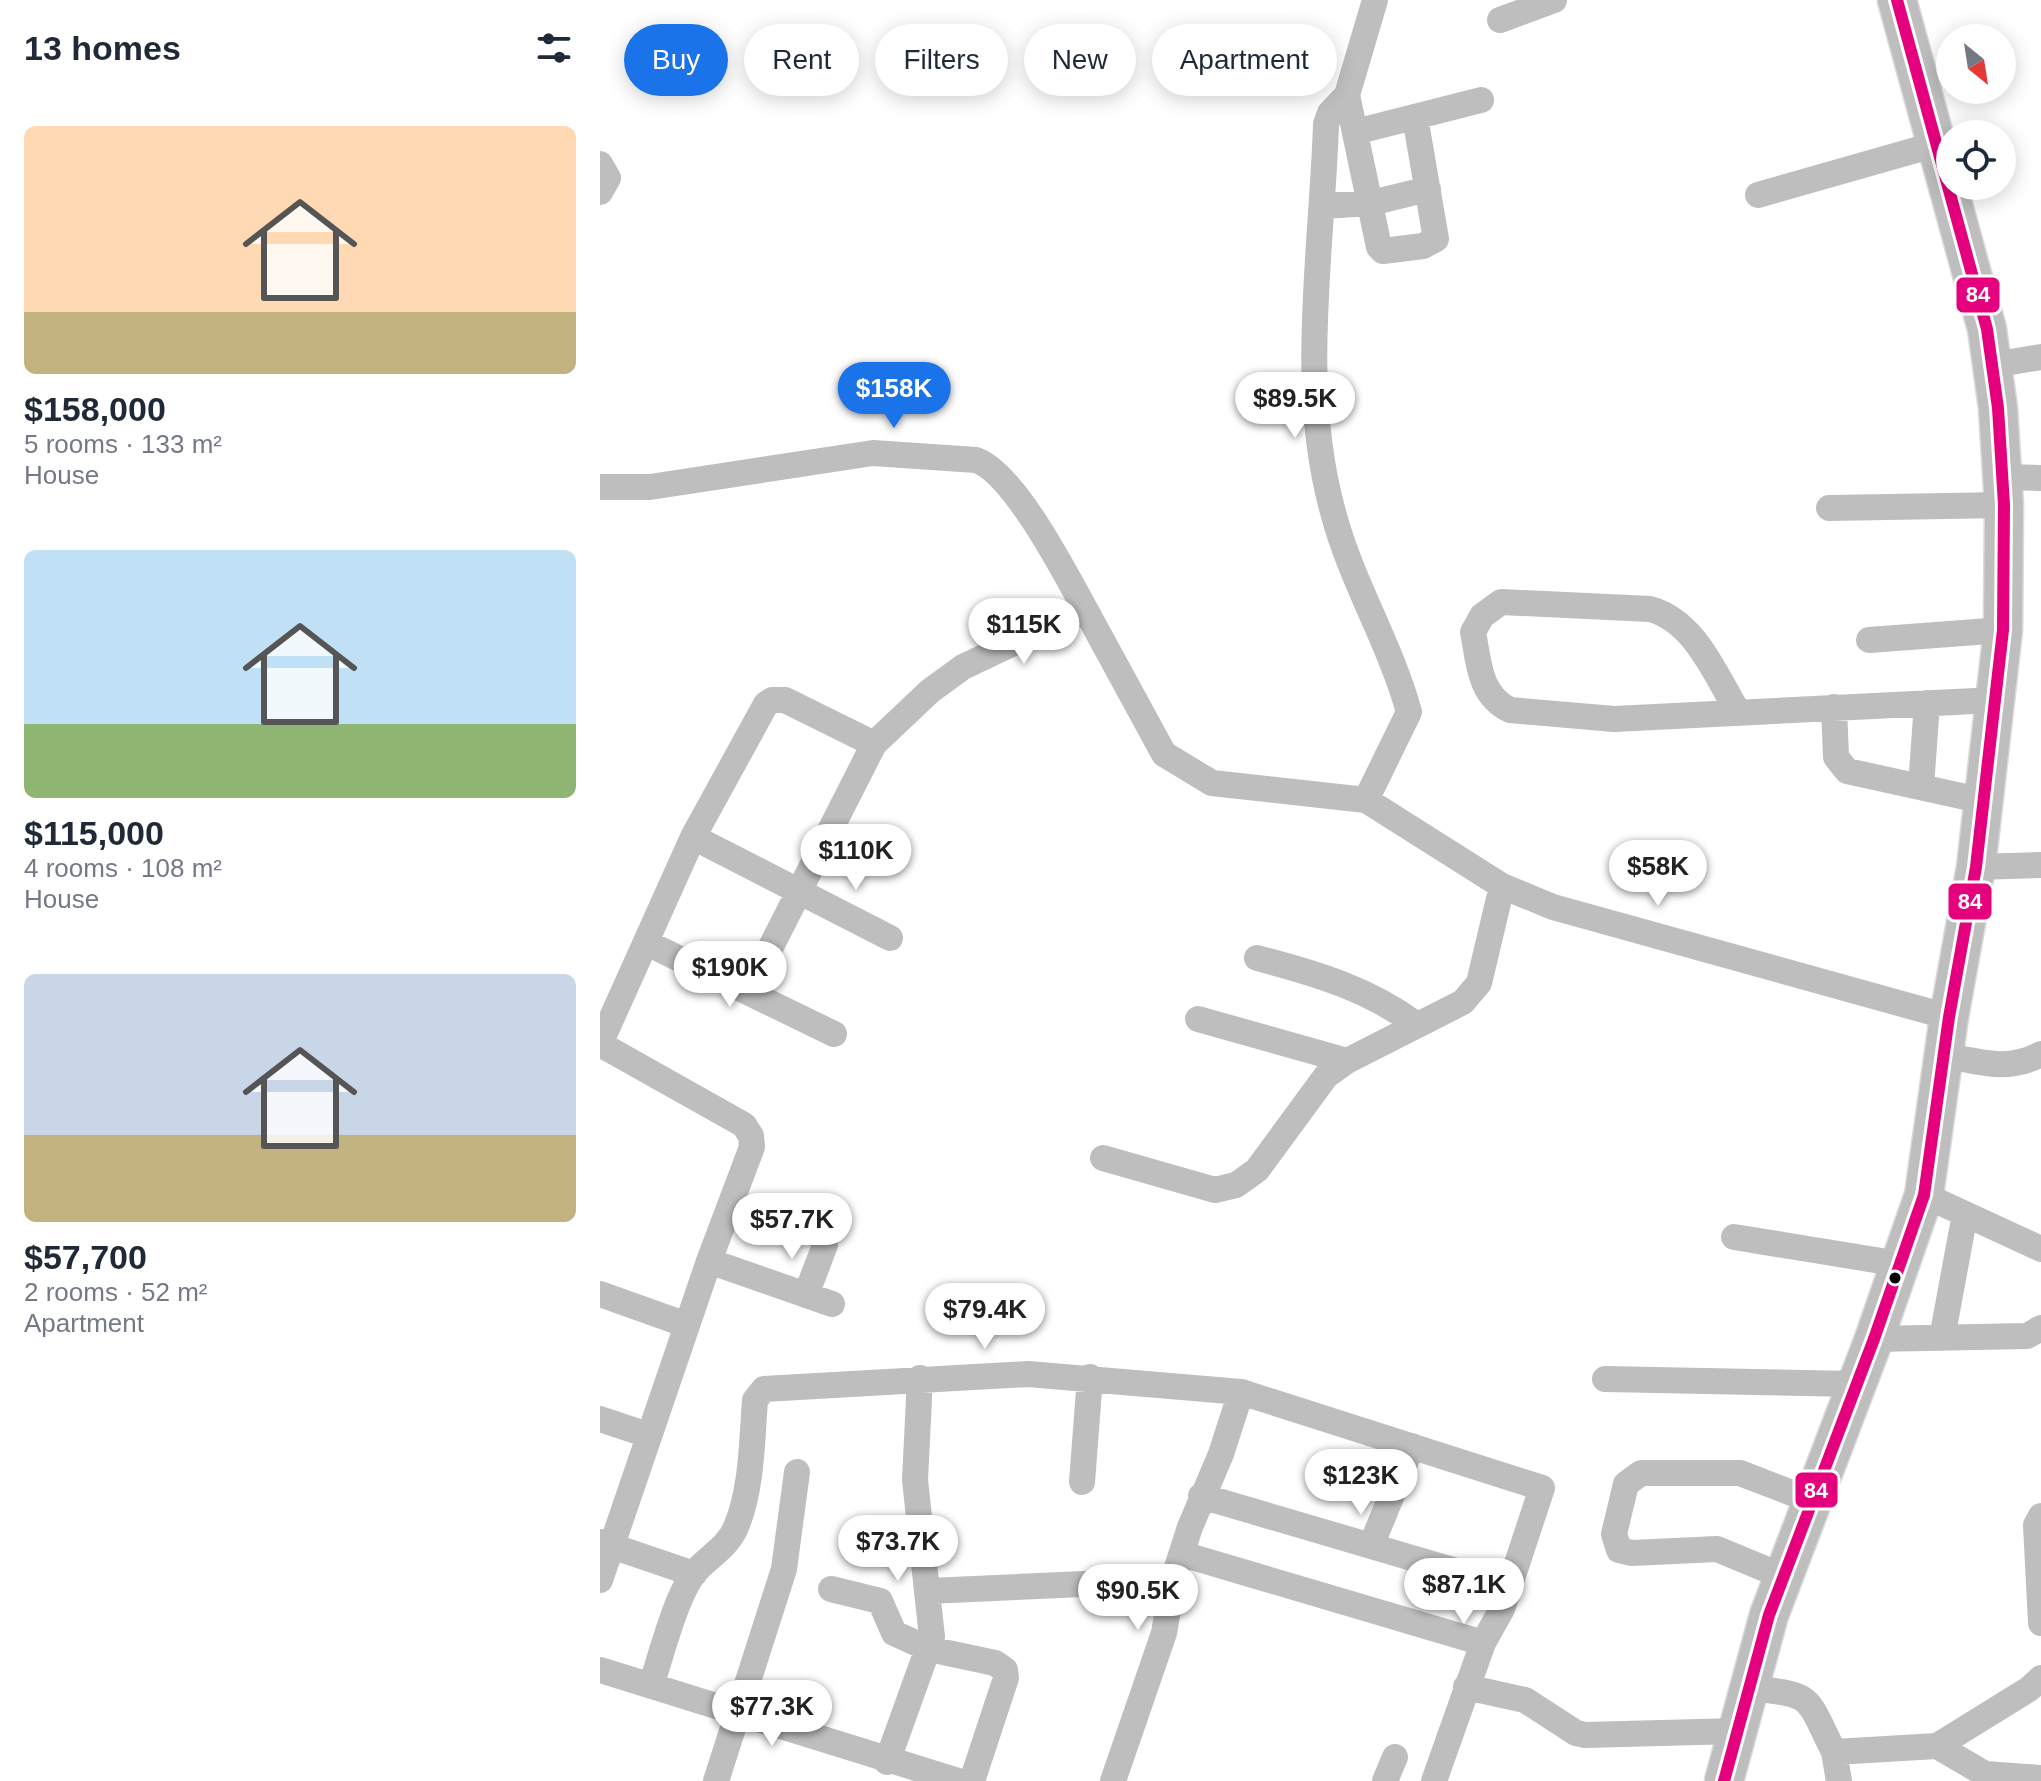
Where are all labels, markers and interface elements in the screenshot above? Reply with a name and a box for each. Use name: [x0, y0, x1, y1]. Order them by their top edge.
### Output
chip: Buy: [624, 24, 728, 96]
chip: Rent: [744, 24, 859, 96]
chip: Filters: [875, 24, 1008, 96]
chip: New: [1024, 24, 1136, 96]
chip: Apartment: [1152, 24, 1337, 96]
north arrow: [1936, 24, 2016, 104]
map controls: [1936, 24, 2016, 200]
icon: filters: [532, 26, 576, 70]
text: 13 homes: [24, 29, 181, 67]
button: locate: [1936, 120, 2016, 200]
icon: home: [228, 178, 372, 322]
line badge: 84: [1955, 276, 2001, 314]
text: 84: [1966, 282, 1991, 307]
pin: $158K: [838, 362, 950, 430]
pin: $89.5K: [1230, 372, 1360, 440]
text: $158K: [856, 373, 932, 403]
text: $89.5K: [1253, 383, 1337, 413]
text: $158,000: [24, 390, 166, 428]
text: 5 rooms · 133 m²: [24, 429, 222, 459]
text: House: [24, 460, 99, 490]
pin: $115K: [968, 598, 1080, 666]
icon: home: [228, 602, 372, 746]
text: $115K: [986, 609, 1062, 639]
text: $115,000: [24, 814, 164, 852]
pin: $110K: [800, 824, 912, 892]
text: $110K: [818, 835, 894, 865]
pin: $58K: [1611, 840, 1705, 908]
text: $58K: [1627, 851, 1689, 881]
text: 4 rooms · 108 m²: [24, 853, 222, 883]
line badge: 84: [1947, 882, 1993, 921]
text: House: [24, 884, 99, 914]
text: 84: [1958, 889, 1983, 914]
pin: $190K: [674, 941, 786, 1009]
text: $190K: [692, 952, 768, 982]
icon: home: [228, 1026, 372, 1170]
pin: $57.7K: [727, 1193, 857, 1261]
text: $57.7K: [750, 1204, 834, 1234]
text: $57,700: [24, 1238, 147, 1276]
unlabelled marker: [1887, 1270, 1903, 1286]
text: 2 rooms · 52 m²: [24, 1277, 208, 1307]
pin: $79.4K: [920, 1283, 1050, 1351]
text: $79.4K: [943, 1294, 1027, 1324]
text: Apartment: [24, 1308, 144, 1338]
pin: $123K: [1305, 1449, 1417, 1517]
text: $123K: [1323, 1460, 1399, 1490]
line badge: 84: [1794, 1471, 1839, 1509]
text: 84: [1804, 1478, 1829, 1503]
pin: $73.7K: [833, 1515, 963, 1583]
text: $73.7K: [856, 1526, 940, 1556]
pin: $87.1K: [1399, 1558, 1529, 1626]
pin: $90.5K: [1073, 1564, 1203, 1632]
text: $87.1K: [1422, 1569, 1506, 1599]
text: $90.5K: [1096, 1575, 1180, 1605]
pin: $77.3K: [707, 1680, 837, 1748]
text: $77.3K: [730, 1691, 814, 1721]

